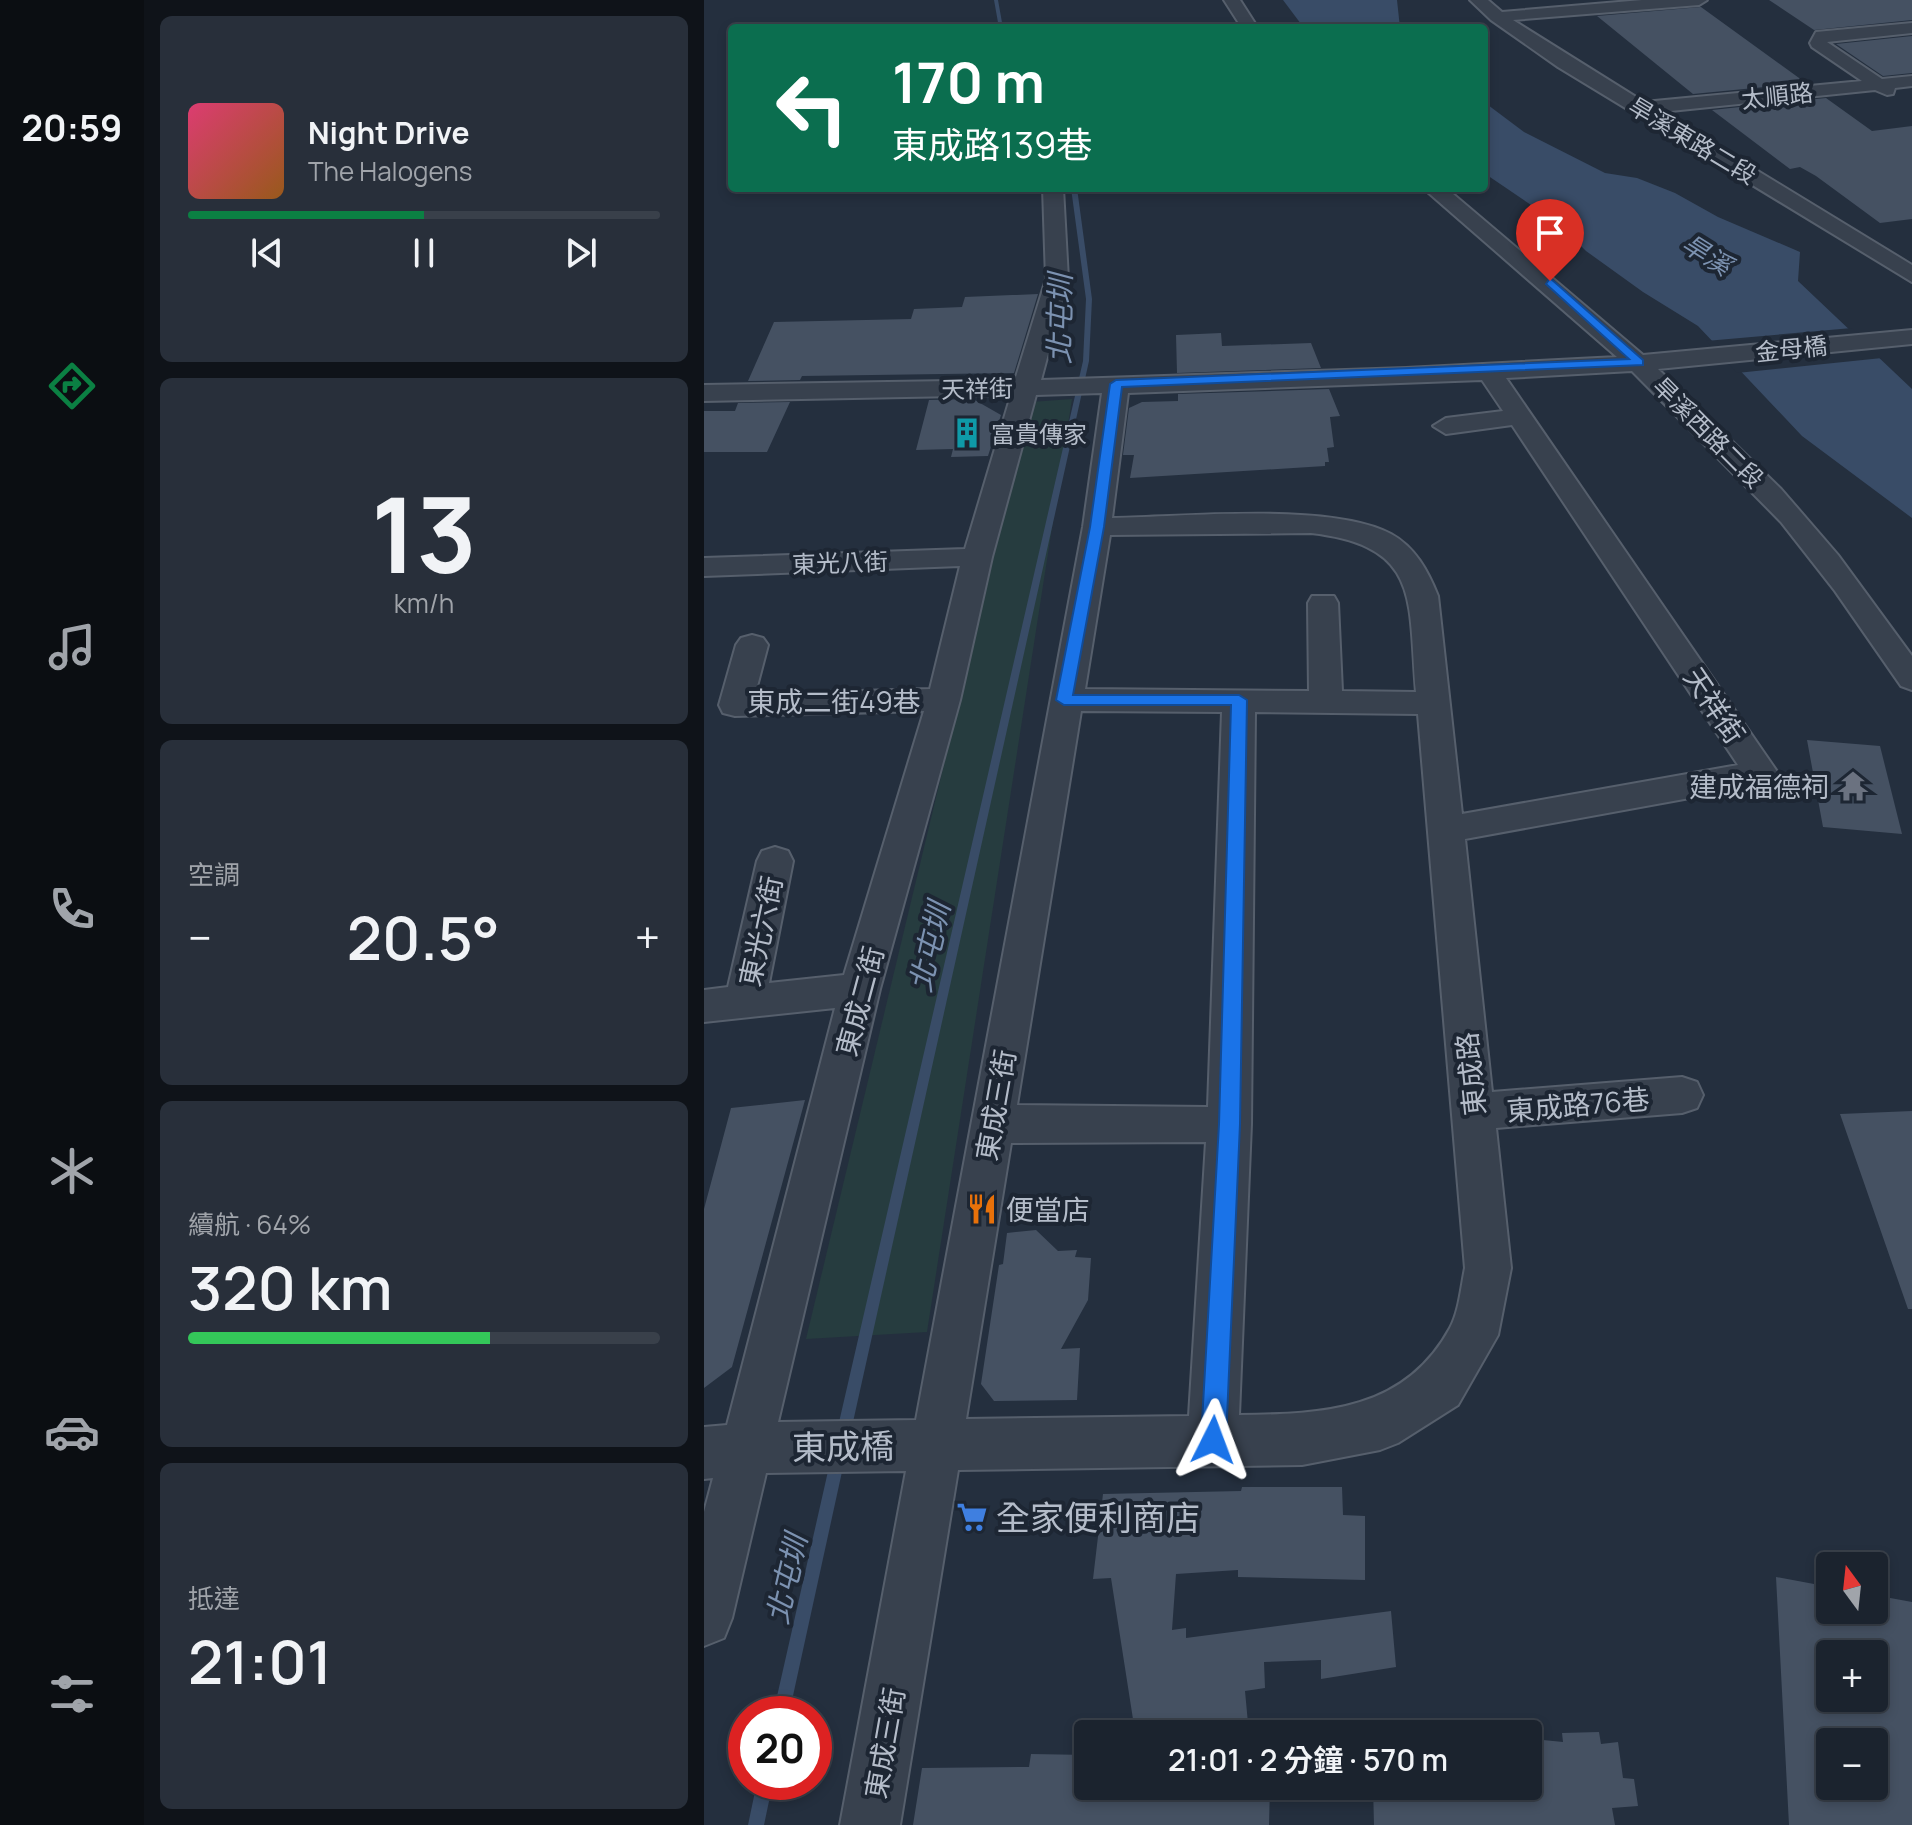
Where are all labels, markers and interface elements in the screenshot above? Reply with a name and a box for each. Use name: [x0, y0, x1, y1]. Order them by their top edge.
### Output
text: 170 m: [892, 43, 1045, 120]
icon: left: [760, 56, 864, 160]
street label: 太順路: [1739, 75, 1815, 115]
street label: 旱溪東路二段: [1623, 89, 1763, 191]
text: 20:59: [22, 103, 122, 152]
text: Night Drive: [308, 112, 470, 153]
text: 東成路139巷: [892, 120, 1092, 169]
text: The Halogens: [308, 153, 472, 189]
pin: [1516, 199, 1584, 281]
icon: arrive: [1528, 211, 1572, 255]
water label: 旱溪: [1675, 225, 1742, 285]
icon: previous: [245, 231, 289, 275]
icon: pause: [402, 231, 446, 275]
icon: next: [559, 231, 603, 275]
water label: 北屯圳: [1038, 270, 1080, 364]
street label: 金母橋: [1753, 328, 1829, 368]
icon: directions: [44, 358, 100, 414]
street label: 旱溪西路二段: [1646, 369, 1772, 495]
street label: 天祥街: [941, 371, 1013, 405]
building icon: 富貴傳家: [950, 416, 984, 450]
place label: 富貴傳家: [991, 417, 1087, 450]
text: 13: [371, 462, 477, 604]
street label: 東光八街: [791, 544, 889, 580]
text: km/h: [394, 585, 454, 621]
icon: music: [44, 619, 100, 675]
street label: 天祥街: [1676, 660, 1754, 750]
street label: 東成二街49巷: [747, 682, 921, 720]
place label: 建成福德祠: [1689, 767, 1829, 805]
temple icon: 建成福德祠: [1836, 769, 1870, 803]
text: 空調: [188, 856, 240, 892]
street label: 東光六街: [730, 872, 790, 990]
icon: phone: [44, 881, 100, 937]
water label: 北屯圳: [899, 895, 960, 995]
text: 20.5°: [347, 896, 500, 978]
text: −: [188, 907, 212, 967]
text: +: [635, 907, 660, 967]
street label: 東成二街: [826, 942, 892, 1060]
street label: 東成路: [1447, 1030, 1493, 1118]
street label: 東成三街: [967, 1047, 1023, 1163]
street label: 東成路76巷: [1505, 1079, 1651, 1129]
icon: climate: [44, 1143, 100, 1199]
place label: 便當店: [1006, 1190, 1090, 1228]
restaurant icon: 便當店: [965, 1192, 999, 1226]
text: 續航 · 64%: [188, 1206, 311, 1242]
text: 320 km: [188, 1246, 392, 1328]
position arrow: [1171, 1398, 1255, 1482]
icon: car: [44, 1404, 100, 1460]
street label: 東成橋: [792, 1422, 894, 1470]
place label: 全家便利商店: [996, 1494, 1200, 1540]
supermarket icon: 全家便利商店: [955, 1500, 989, 1534]
water label: 北屯圳: [756, 1527, 817, 1627]
north arrow: [1816, 1552, 1888, 1624]
map controls: [1816, 1552, 1888, 1800]
text: 抵達: [188, 1580, 240, 1616]
text: 21:01: [188, 1620, 332, 1702]
button: +: [1816, 1640, 1888, 1712]
icon: filters: [44, 1666, 100, 1722]
street label: 東成三街: [856, 1685, 912, 1801]
speed limit sign: 20: [728, 1696, 832, 1800]
button: −: [1816, 1728, 1888, 1800]
text: 21:01 · 2 分鐘 · 570 m: [1168, 1739, 1448, 1780]

